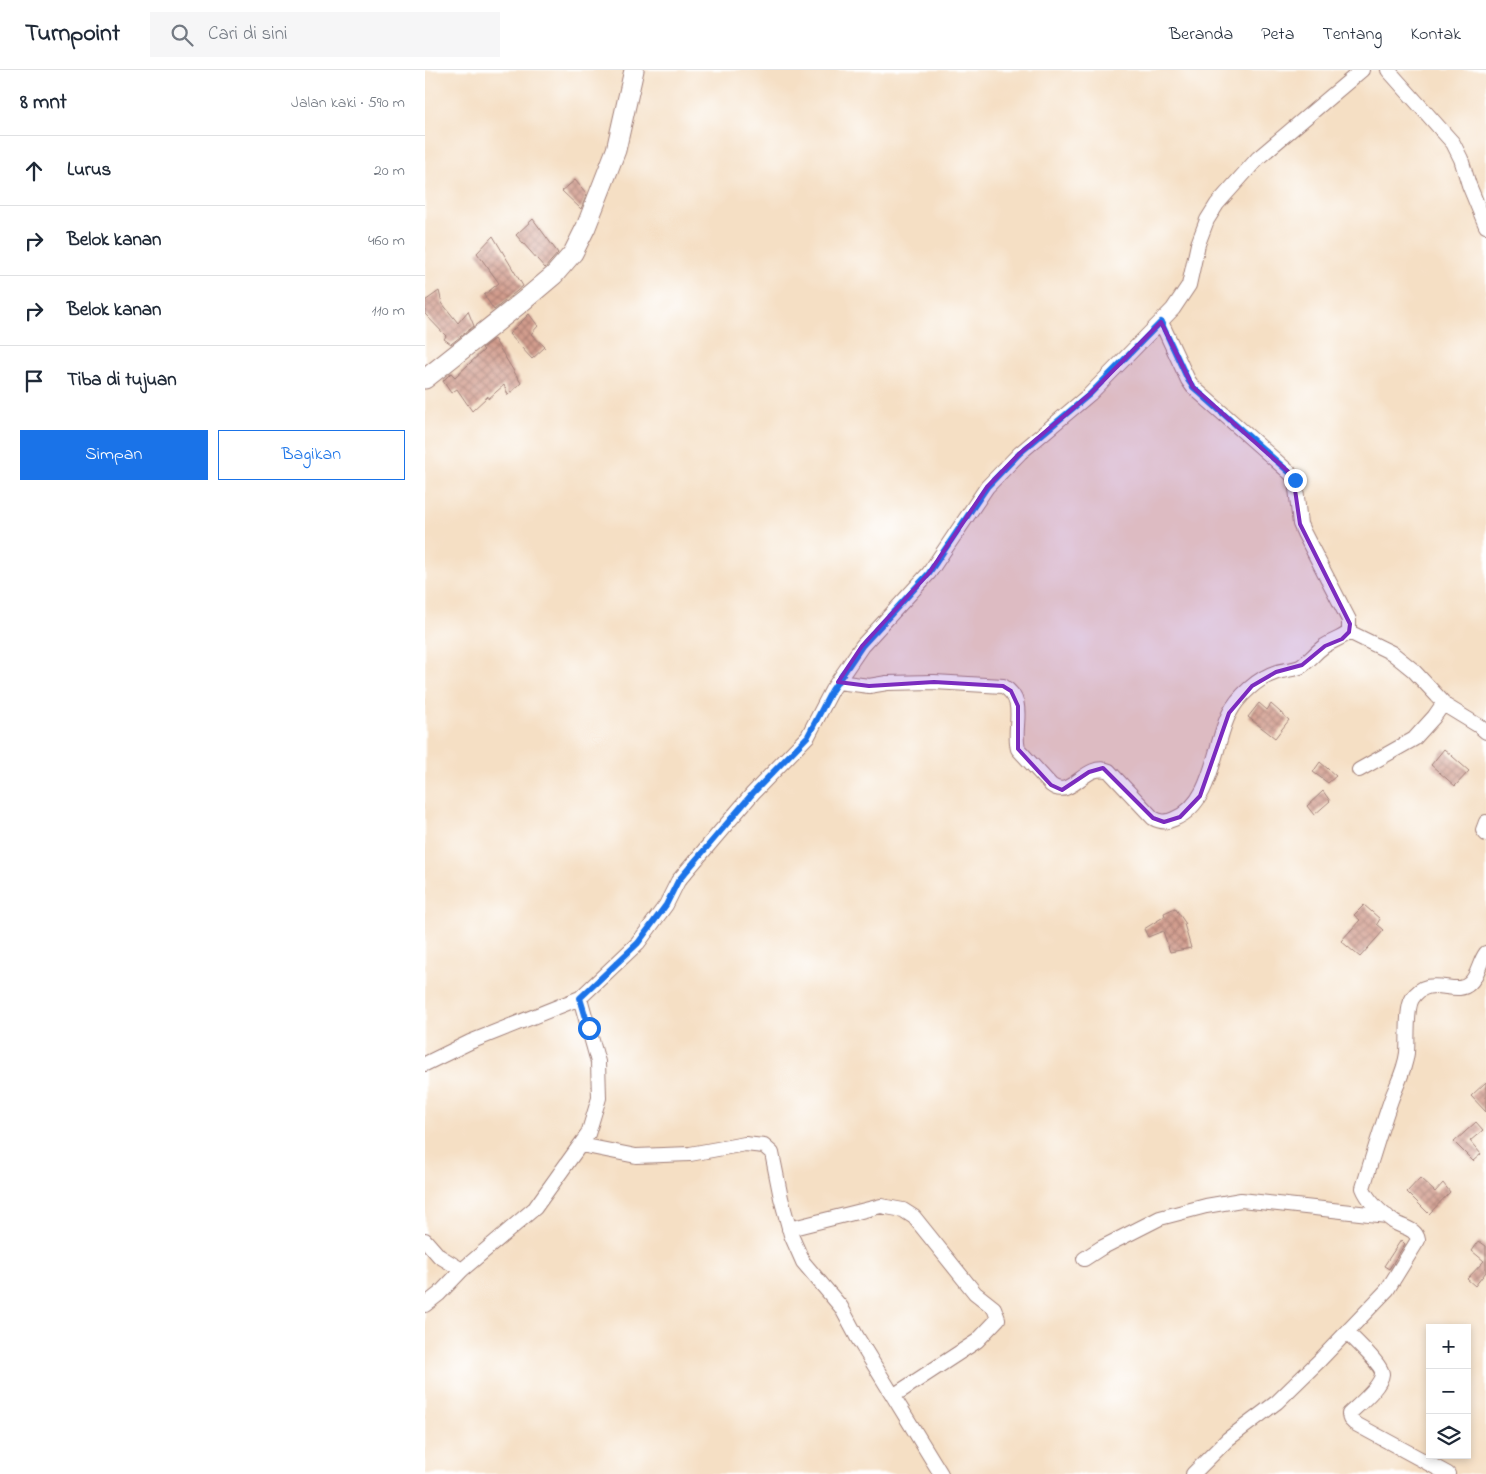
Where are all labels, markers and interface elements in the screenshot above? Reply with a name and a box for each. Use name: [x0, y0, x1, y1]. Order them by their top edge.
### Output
search box: [150, 12, 500, 57]
text: Turnpoint: [25, 17, 120, 52]
icon: search: [168, 21, 196, 49]
text: Cari di sini: [208, 21, 287, 48]
text: Beranda: [1169, 22, 1233, 48]
text: Peta: [1261, 22, 1294, 48]
text: Tentang: [1322, 22, 1382, 48]
text: Kontak: [1410, 22, 1461, 48]
text: 8 mnt: [20, 88, 67, 118]
text: Jalan kaki · 590 m: [291, 91, 405, 115]
icon: ahead: [20, 157, 48, 185]
text: Lurus: [67, 157, 111, 184]
text: 20 m: [374, 159, 405, 183]
icon: right: [20, 227, 48, 255]
text: Belok kanan: [67, 227, 161, 254]
text: 460 m: [368, 229, 405, 253]
icon: right: [20, 297, 48, 325]
text: Belok kanan: [67, 297, 161, 324]
text: 110 m: [371, 299, 405, 323]
icon: arrive: [20, 367, 48, 395]
text: Tiba di tujuan: [67, 367, 177, 394]
button: Simpan: [20, 430, 208, 480]
button: Bagikan: [218, 430, 405, 480]
route end: [1284, 469, 1307, 492]
route start: [578, 1017, 601, 1040]
map controls: [1426, 1324, 1471, 1459]
button: +: [1426, 1324, 1471, 1369]
button: −: [1426, 1369, 1471, 1414]
button: layers: [1426, 1414, 1471, 1459]

